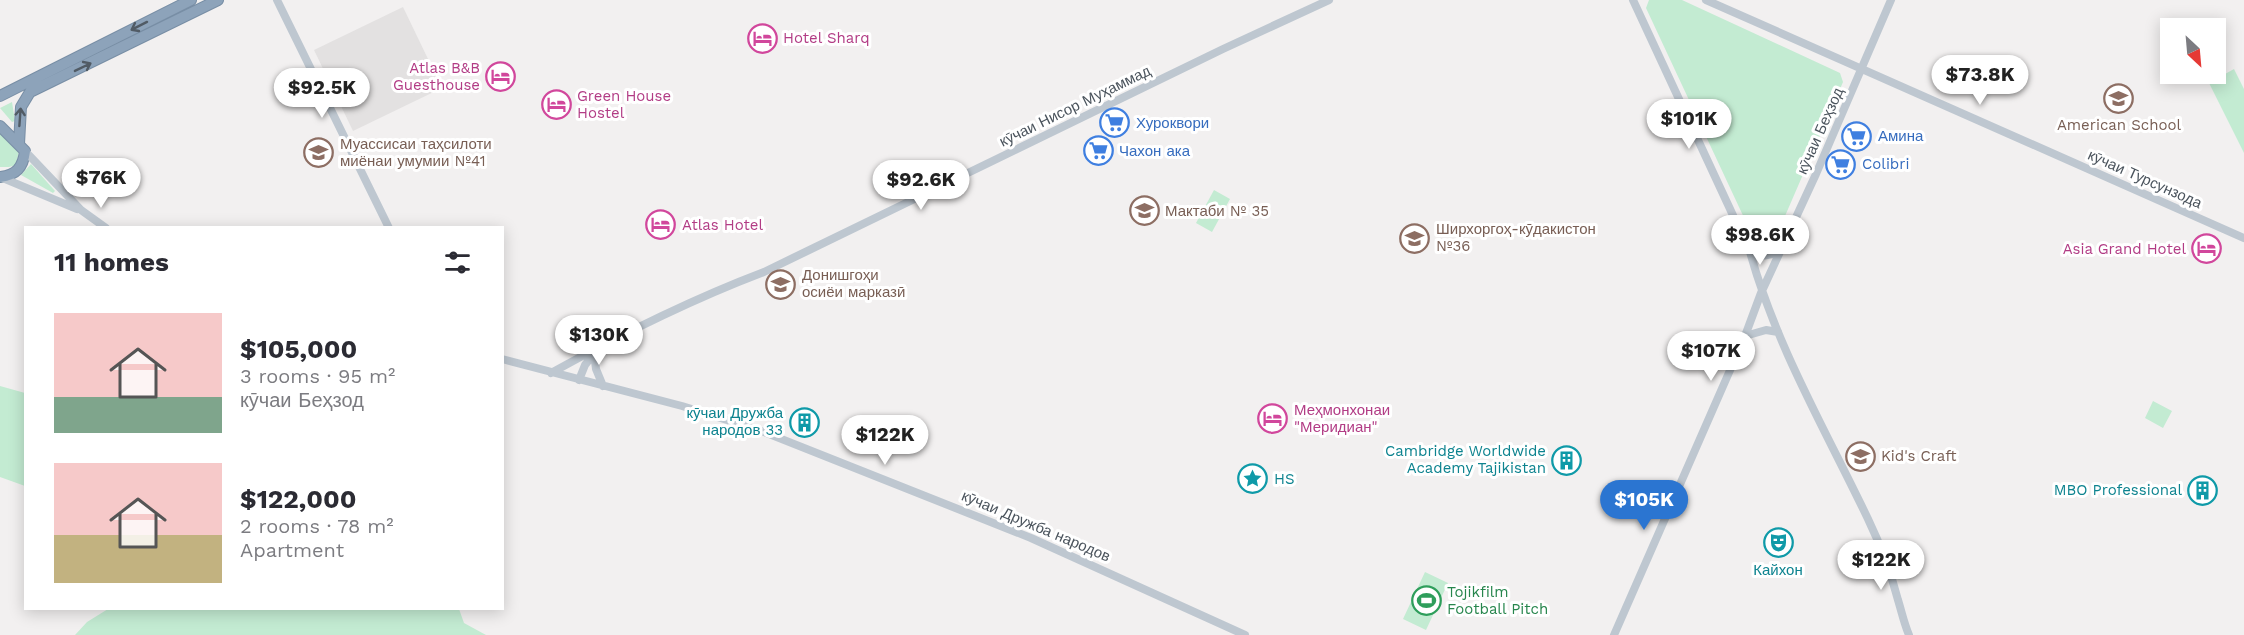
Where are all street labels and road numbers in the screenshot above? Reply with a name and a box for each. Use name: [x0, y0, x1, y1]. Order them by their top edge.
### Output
street label: кӯчаи Нисор Муҳаммад: [996, 61, 1154, 151]
street label: кӯчаи Беҳзод: [1793, 85, 1847, 177]
street label: кӯчаи Турсунзода: [2085, 146, 2205, 212]
street label: кӯчаи Дружба народов: [959, 487, 1113, 565]

